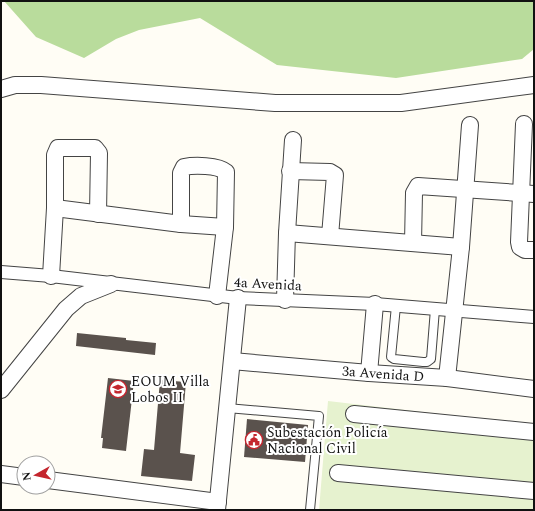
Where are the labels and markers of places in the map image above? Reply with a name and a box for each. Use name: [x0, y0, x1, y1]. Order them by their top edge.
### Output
place label: EOUM Villa Lobos II: [131, 371, 210, 408]
school or university icon: EOUM Villa Lobos II: [108, 379, 128, 399]
place label: Subestación Policía Nacional Civil: [267, 422, 388, 459]
public building icon: Subestación Policía Nacional Civil: [244, 430, 264, 450]

